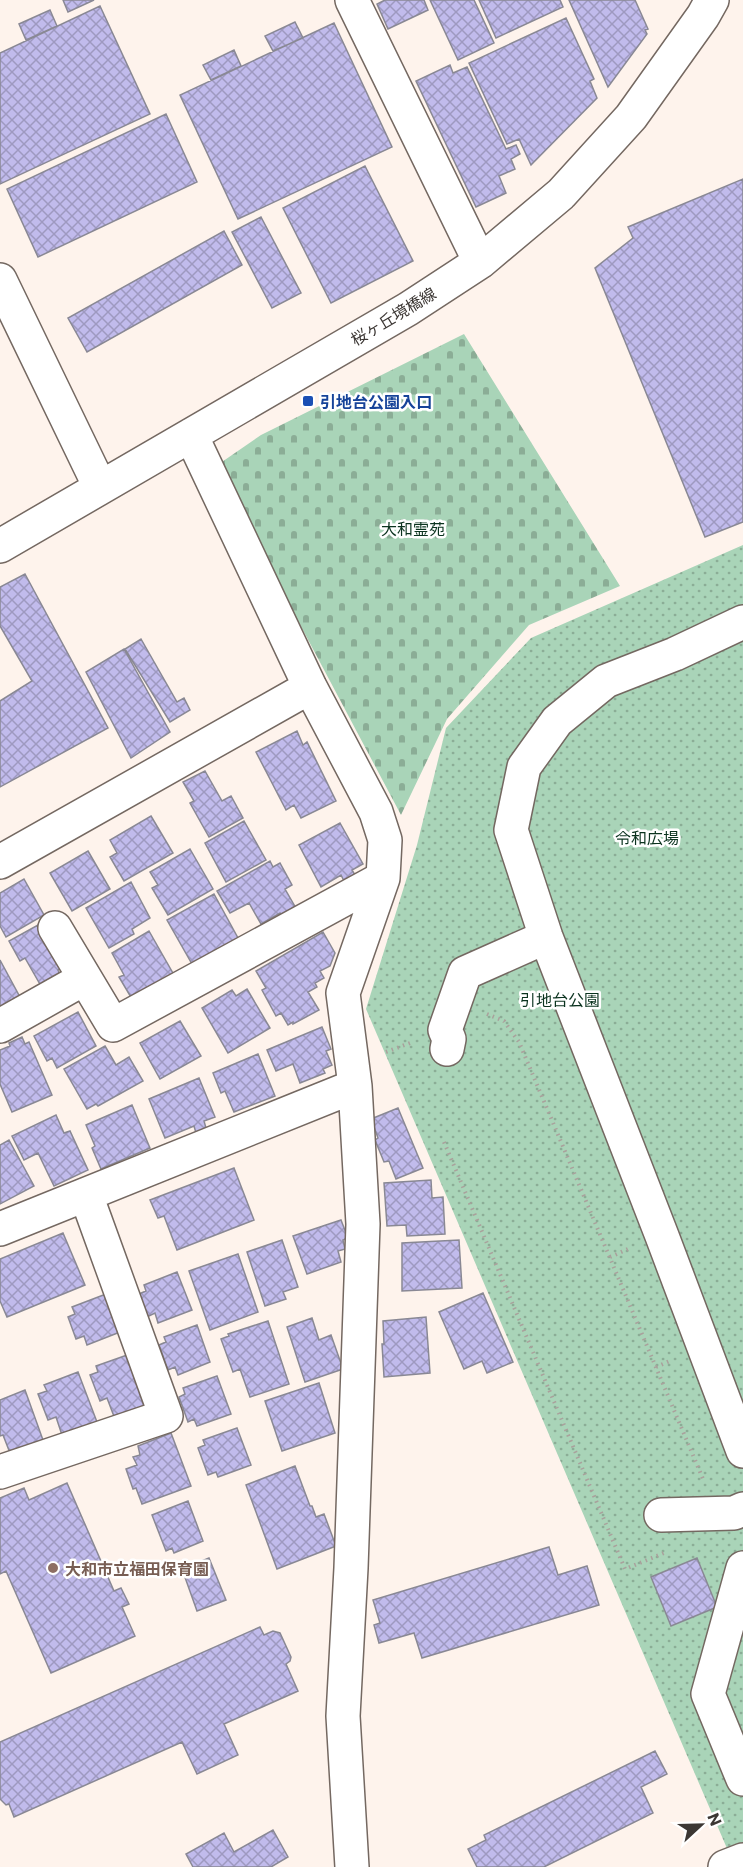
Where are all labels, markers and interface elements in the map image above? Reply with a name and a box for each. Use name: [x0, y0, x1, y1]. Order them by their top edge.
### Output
street label: 桜ヶ丘境橋線: [347, 283, 439, 349]
place label: 引地台公園入口: [320, 392, 432, 411]
marker: 引地台公園入口: [301, 394, 315, 408]
park label: 大和霊苑: [381, 519, 445, 538]
park label: 令和広場: [615, 828, 679, 847]
park label: 引地台公園: [520, 990, 600, 1009]
place label: 大和市立福田保育園: [65, 1559, 209, 1578]
marker: 大和市立福田保育園: [46, 1561, 60, 1575]
north arrow: [671, 1795, 731, 1855]
text: N: [704, 1810, 726, 1828]

